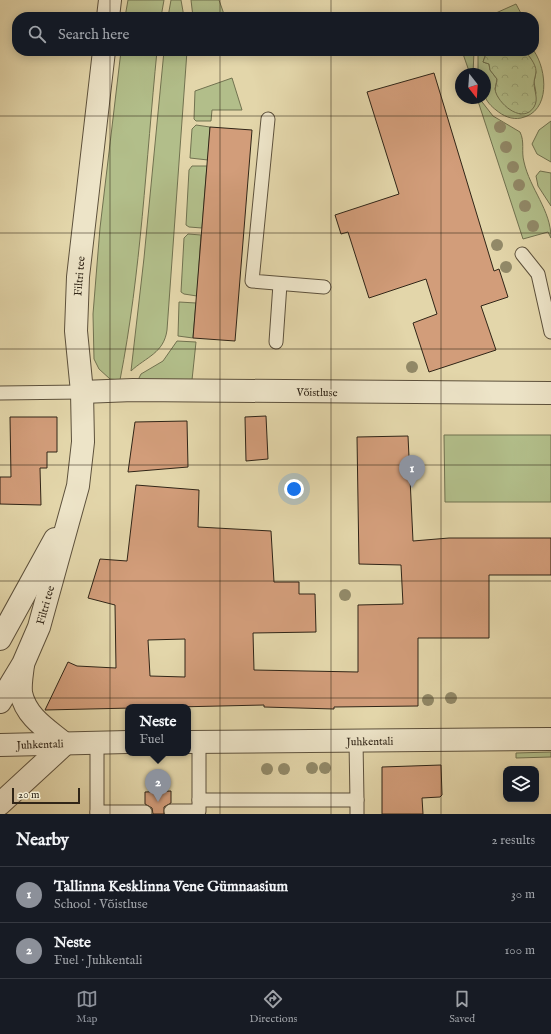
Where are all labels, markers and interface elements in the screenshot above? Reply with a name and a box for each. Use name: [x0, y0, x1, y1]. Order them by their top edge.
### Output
search box: [12, 12, 539, 56]
icon: search: [26, 23, 48, 45]
text: Search here: [58, 25, 129, 44]
north arrow: [455, 68, 491, 104]
street label: Filtri tee: [71, 256, 89, 297]
street label: Võistluse: [295, 386, 338, 400]
pin: 1: [399, 455, 425, 488]
your location: [284, 479, 304, 499]
street label: Filtri tee: [34, 584, 58, 626]
popup: [125, 704, 191, 756]
text: Neste: [140, 712, 176, 731]
text: Fuel: [140, 731, 164, 748]
street label: Juhkentali: [344, 735, 394, 749]
street label: Juhkentali: [14, 737, 64, 753]
map controls: [503, 766, 539, 802]
button: layers: [503, 766, 539, 802]
pin: 2: [145, 769, 171, 802]
scale bar: [12, 786, 80, 805]
text: 20 m: [18, 788, 39, 802]
text: Nearby: [16, 830, 69, 851]
text: 2 results: [491, 832, 535, 849]
text: Tallinna Kesklinna Vene Gümnaasium: [54, 877, 288, 896]
text: 1: [27, 886, 31, 903]
text: 30 m: [511, 886, 535, 903]
text: School · Võistluse: [54, 896, 148, 913]
text: Neste: [54, 933, 91, 952]
text: 2: [26, 942, 32, 959]
text: 100 m: [505, 942, 535, 959]
text: Fuel · Juhkentali: [54, 952, 142, 969]
tab: Map: [76, 988, 98, 1026]
tab: Directions: [250, 988, 297, 1026]
tab: Saved: [449, 988, 475, 1026]

